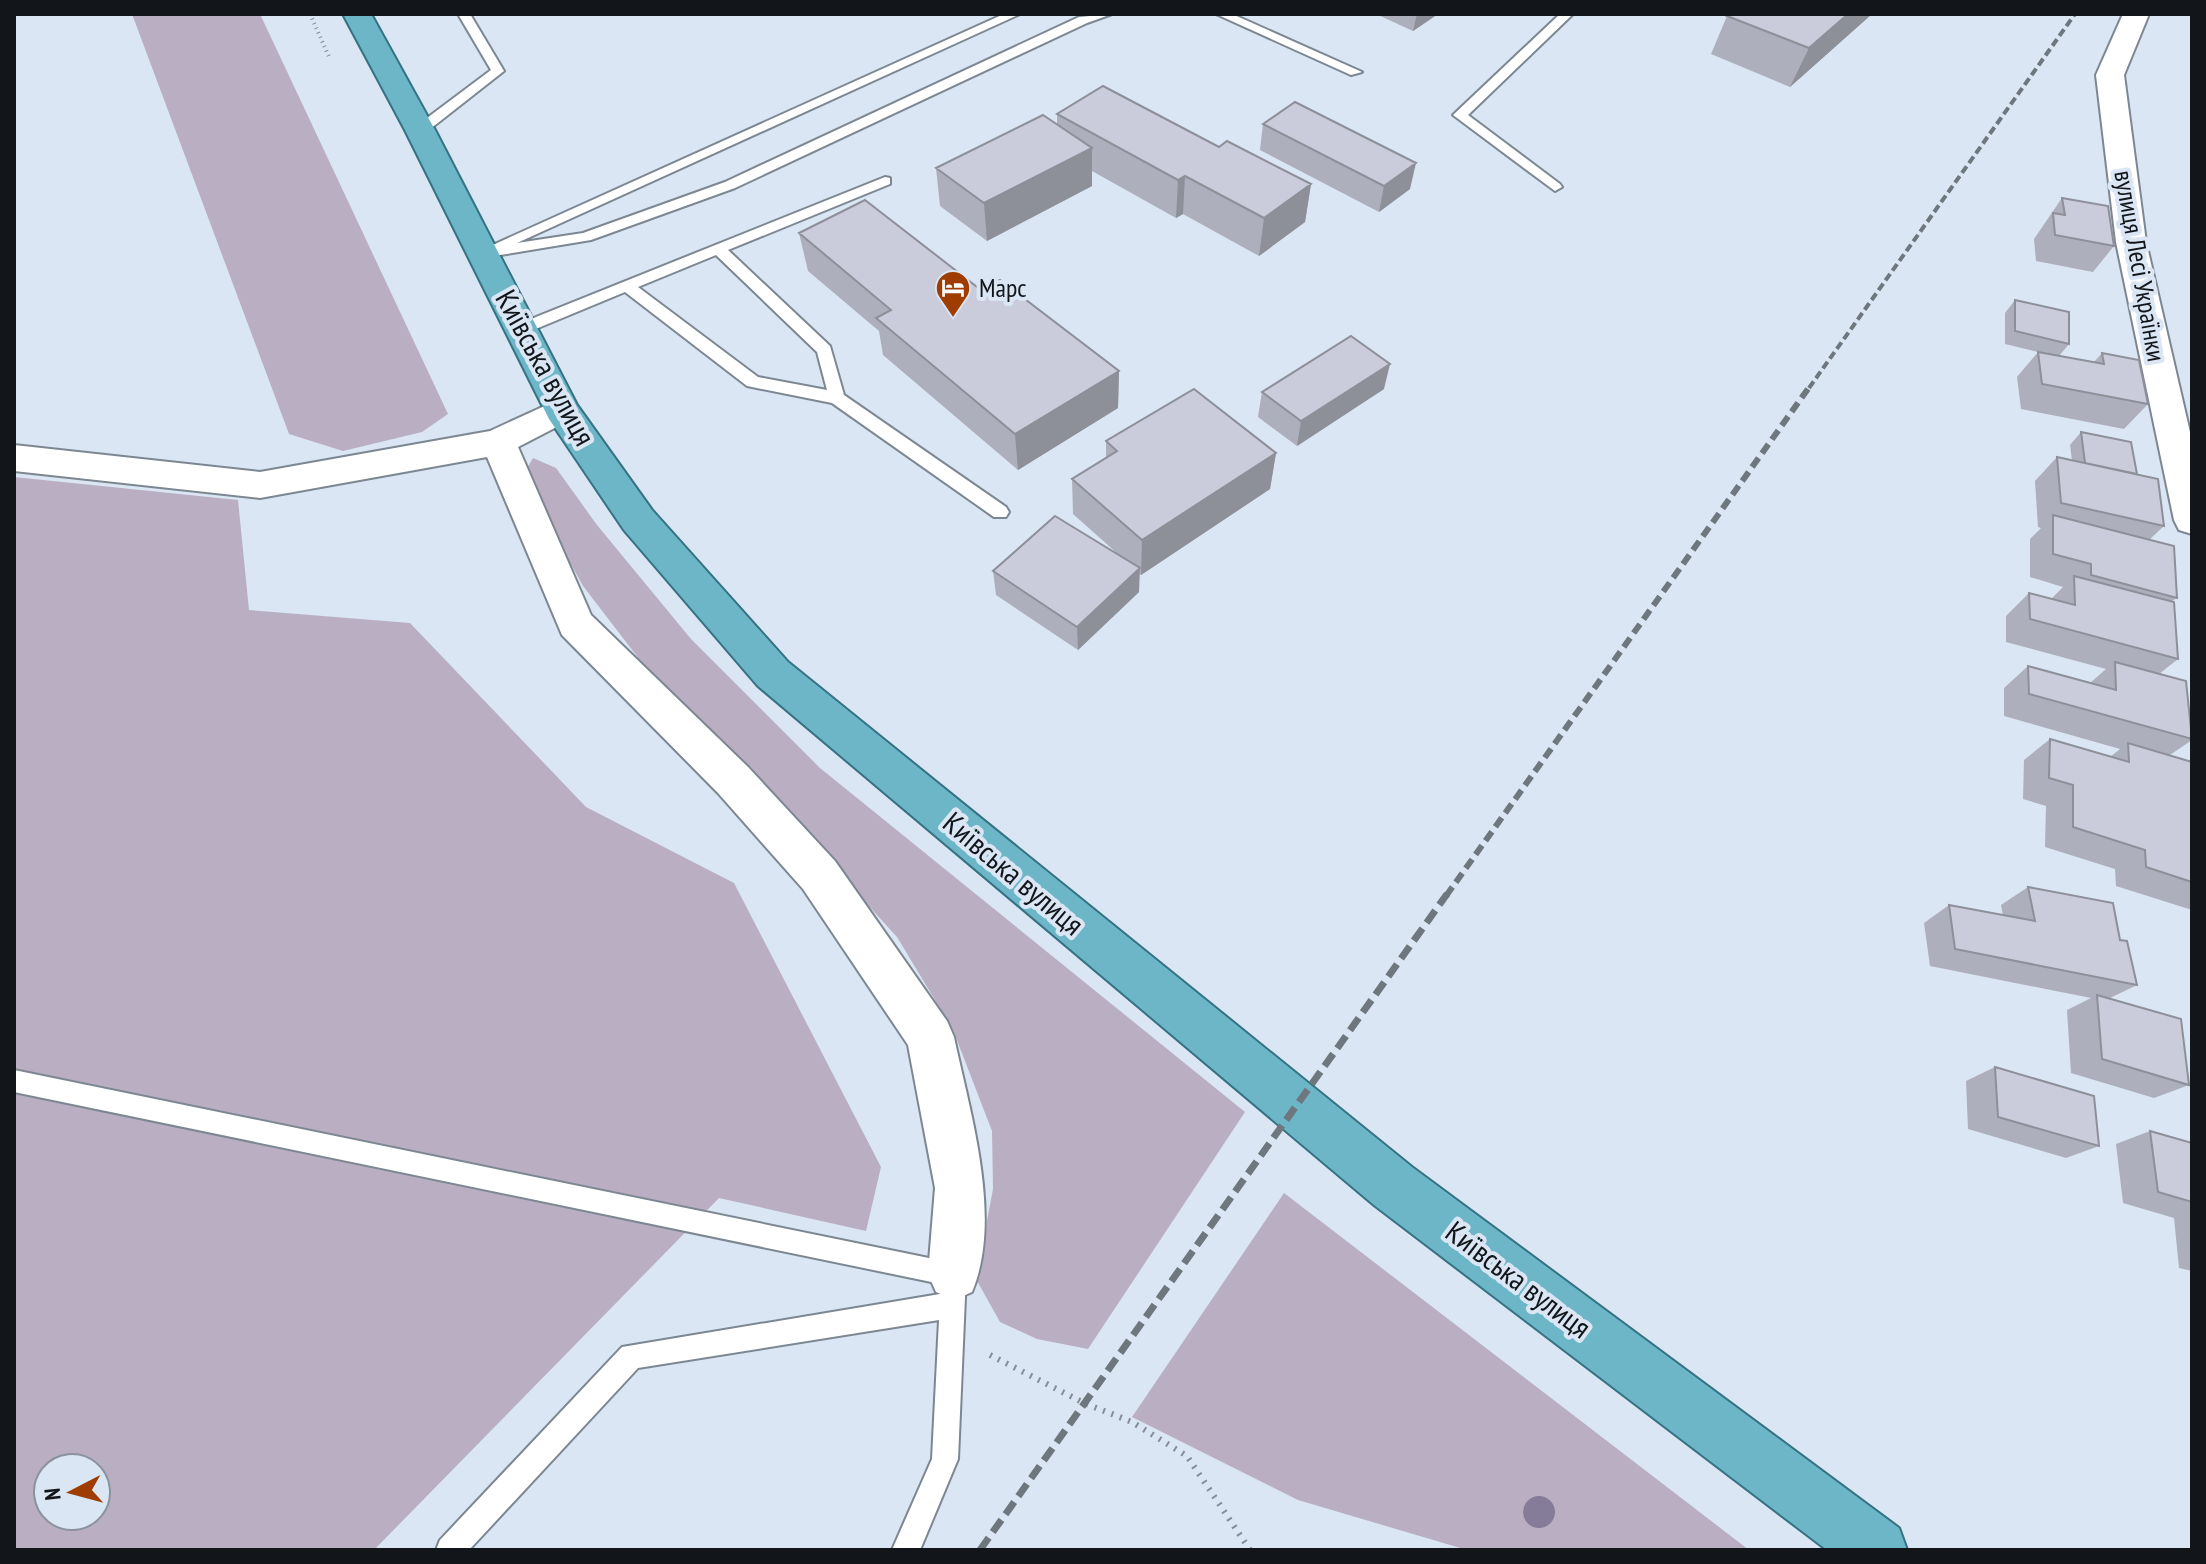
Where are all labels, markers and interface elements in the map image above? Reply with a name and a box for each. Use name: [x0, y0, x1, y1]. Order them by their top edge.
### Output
street label: вулиця Лесі Українки: [2107, 168, 2174, 364]
hotel icon: Марс: [934, 269, 972, 319]
place label: Марс: [979, 271, 1027, 304]
street label: Київська вулиця: [488, 283, 605, 452]
street label: Київська вулиця: [935, 803, 1092, 943]
street label: Київська вулиця: [1438, 1211, 1599, 1346]
north arrow: [32, 1452, 112, 1532]
text: N: [38, 1487, 67, 1501]

